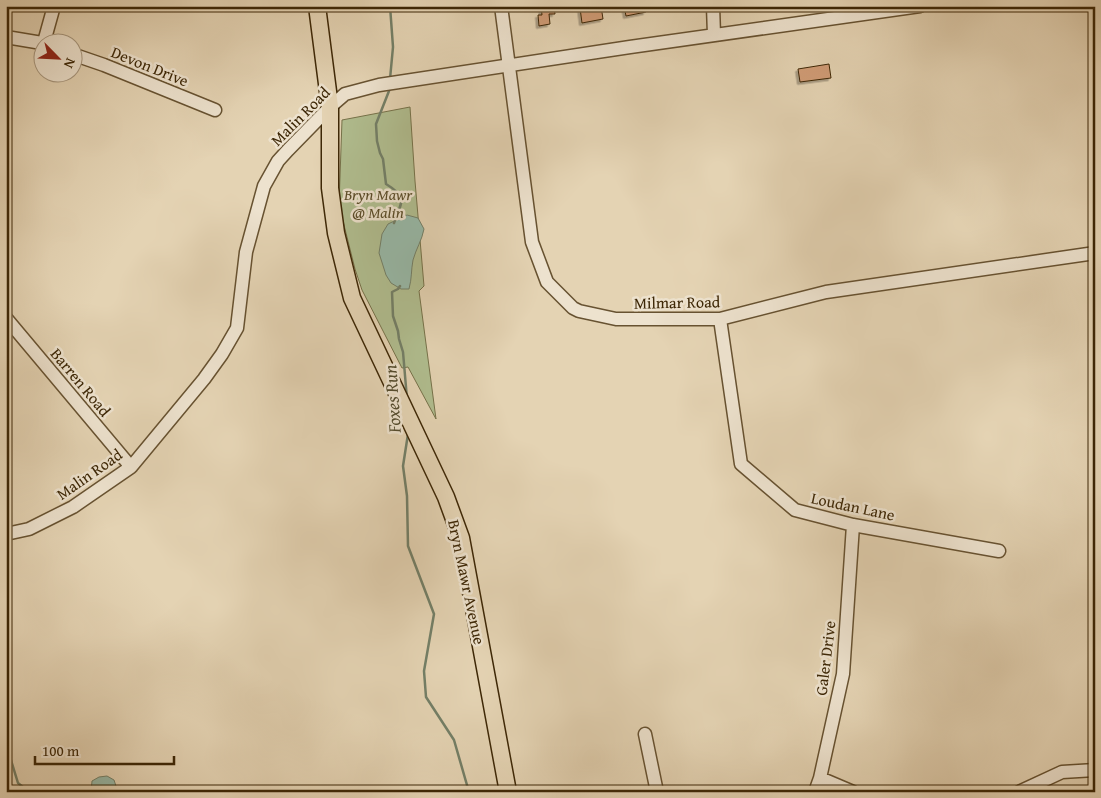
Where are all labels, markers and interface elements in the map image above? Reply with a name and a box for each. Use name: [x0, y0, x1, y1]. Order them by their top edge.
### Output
north arrow: [32, 32, 82, 82]
street label: Devon Drive: [108, 40, 192, 92]
text: N: [59, 55, 81, 72]
street label: Malin Road: [265, 80, 336, 151]
park label: Bryn Mawr @ Malin: [343, 182, 413, 224]
street label: Milmar Road: [634, 289, 721, 315]
street label: Barren Road: [45, 342, 117, 422]
water label: Foxes Run: [376, 364, 408, 435]
street label: Malin Road: [51, 442, 127, 506]
street label: Loudan Lane: [809, 485, 897, 527]
street label: Bryn Mawr Avenue: [442, 517, 492, 647]
street label: Galer Drive: [809, 619, 841, 697]
scale bar: [35, 733, 174, 765]
text: 100 m: [42, 740, 80, 761]

